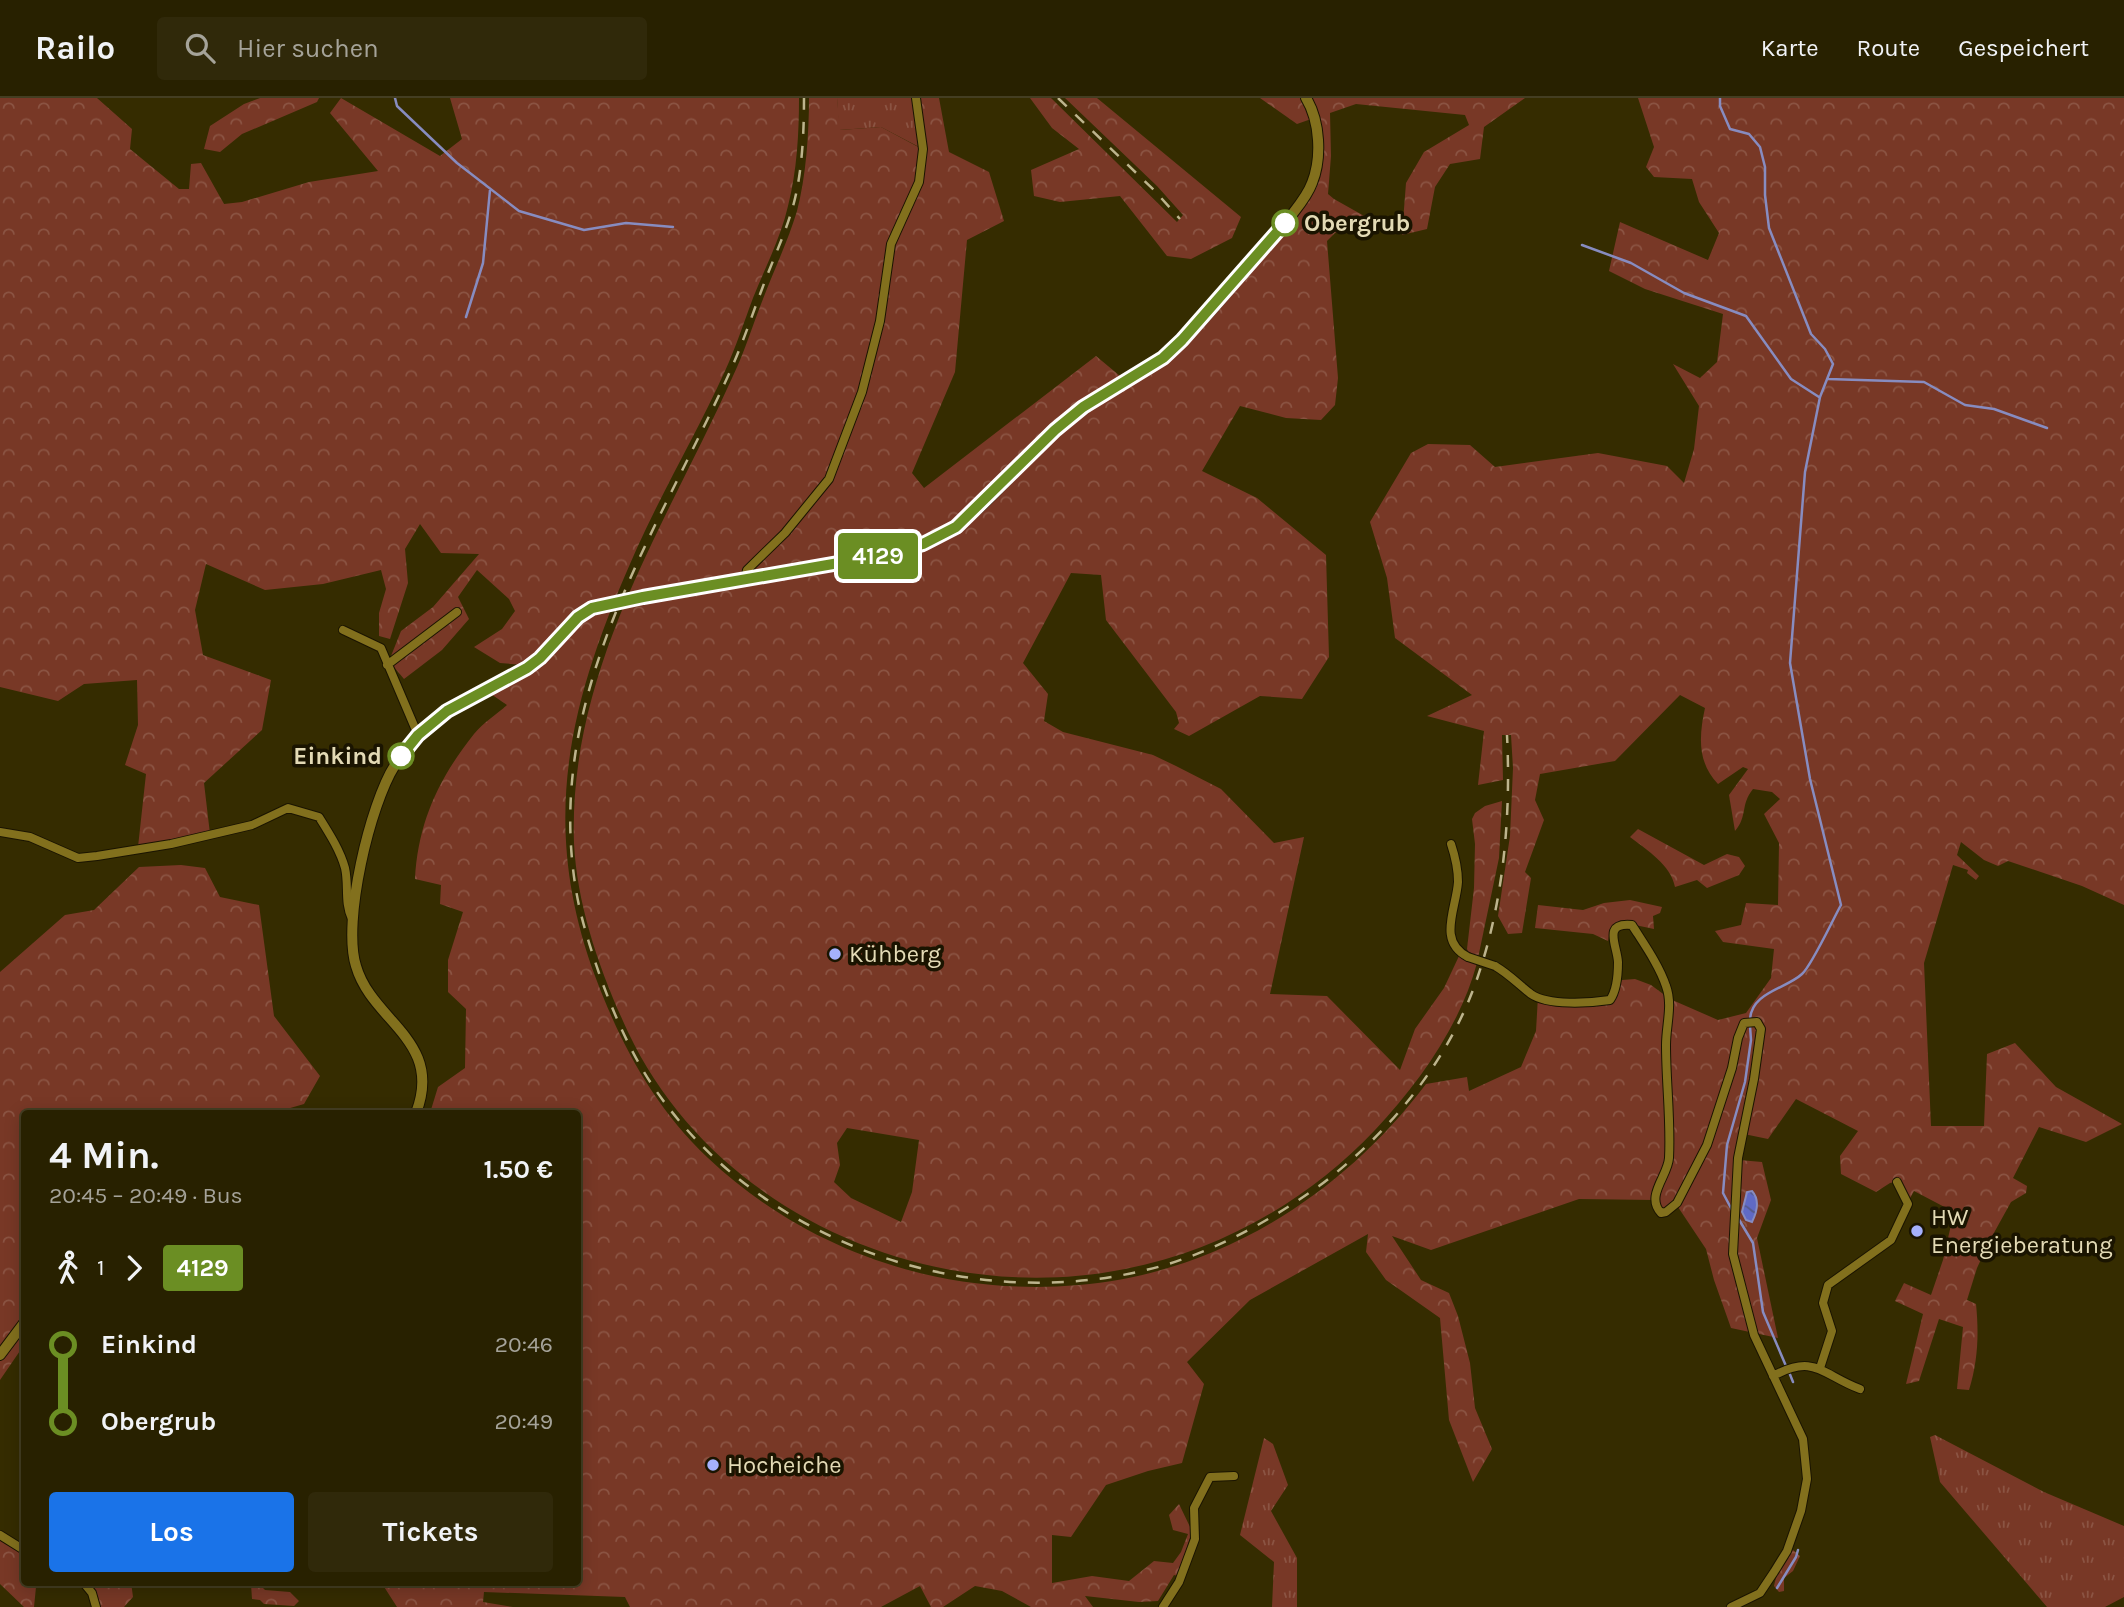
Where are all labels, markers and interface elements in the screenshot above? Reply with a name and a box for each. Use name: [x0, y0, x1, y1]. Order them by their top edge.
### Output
search box: [157, 17, 647, 80]
text: Railo: [35, 29, 115, 67]
icon: search: [181, 29, 219, 67]
text: Hier suchen: [237, 33, 379, 64]
text: Karte: [1761, 34, 1819, 62]
text: Route: [1857, 34, 1920, 62]
text: Gespeichert: [1958, 34, 2089, 62]
place label: Obergrub: [1304, 209, 1410, 237]
marker: Obergrub: [1272, 210, 1298, 236]
line badge: 4129: [829, 533, 927, 579]
text: 4129: [852, 542, 904, 570]
place label: Einkind: [293, 742, 382, 770]
marker: Einkind: [388, 743, 414, 769]
place label: Kühberg: [849, 940, 941, 968]
marker: Kühberg: [827, 946, 843, 962]
text: 4 Min.: [49, 1133, 159, 1178]
text: 1.50 €: [484, 1154, 553, 1185]
text: 20:45 – 20:49 · Bus: [49, 1182, 243, 1209]
place label: HW Energieberatung: [1931, 1203, 2113, 1259]
marker: HW Energieberatung: [1909, 1223, 1925, 1239]
icon: walk: [49, 1249, 87, 1287]
icon: forward: [115, 1249, 153, 1287]
text: 1: [97, 1254, 105, 1281]
text: 4129: [177, 1254, 229, 1282]
text: Einkind: [101, 1329, 197, 1360]
text: 20:46: [495, 1331, 553, 1358]
text: Obergrub: [101, 1406, 216, 1437]
text: 20:49: [495, 1408, 553, 1435]
place label: Hocheiche: [727, 1451, 842, 1479]
marker: Hocheiche: [705, 1457, 721, 1473]
button: Los: [49, 1492, 294, 1572]
button: Tickets: [308, 1492, 553, 1572]

